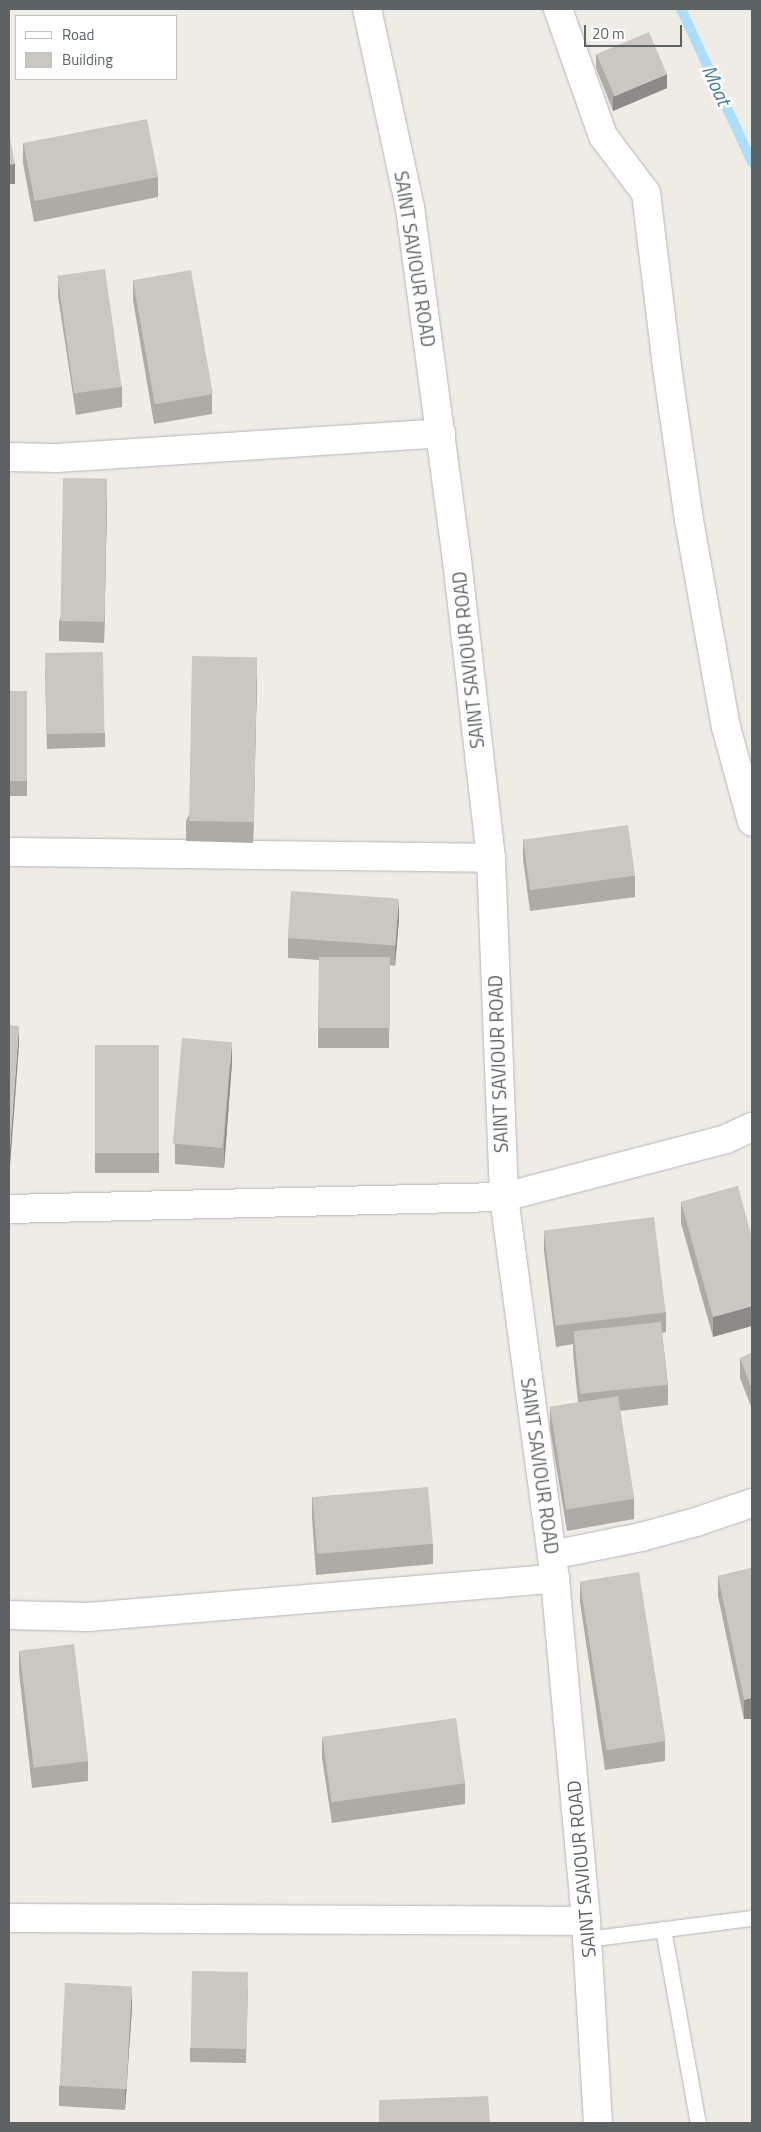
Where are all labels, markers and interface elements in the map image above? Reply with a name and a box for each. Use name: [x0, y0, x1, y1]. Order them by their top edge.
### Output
legend: [15, 15, 178, 80]
scale bar: [586, 15, 684, 47]
text: 20 m: [592, 22, 625, 45]
text: Road: [62, 23, 94, 46]
text: Building: [62, 48, 113, 71]
water label: Moat: [697, 61, 737, 109]
street label: SAINT SAVIOUR ROAD: [390, 169, 440, 349]
street label: SAINT SAVIOUR ROAD: [447, 570, 489, 750]
street label: SAINT SAVIOUR ROAD: [484, 975, 512, 1153]
street label: SAINT SAVIOUR ROAD: [516, 1376, 564, 1556]
street label: SAINT SAVIOUR ROAD: [562, 1779, 600, 1959]

